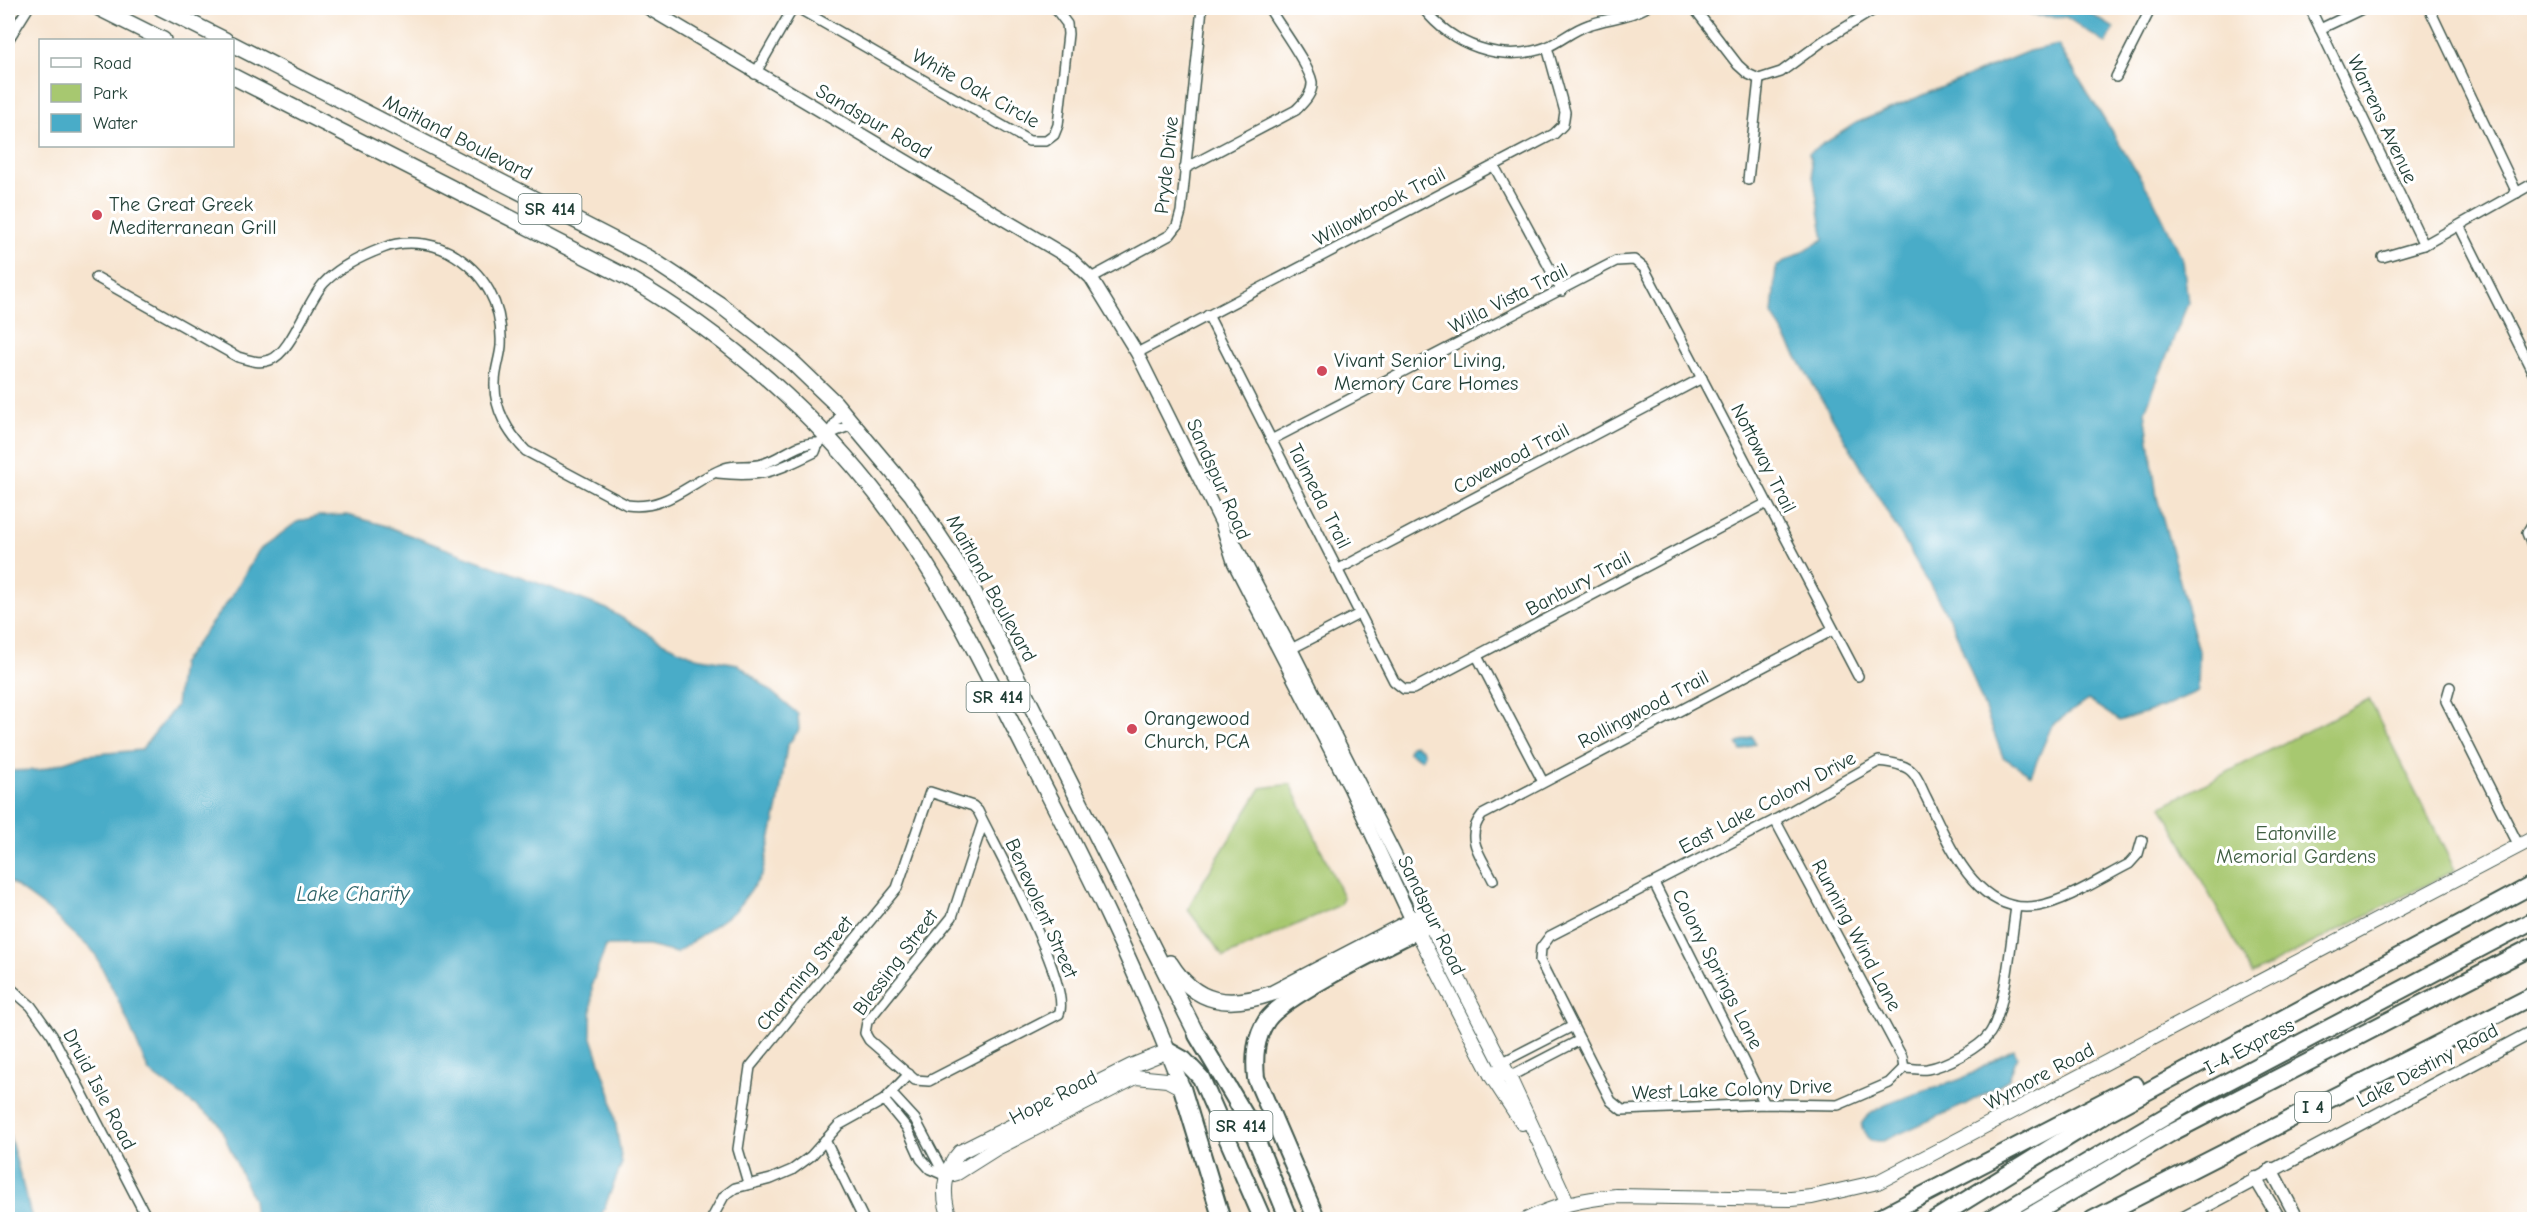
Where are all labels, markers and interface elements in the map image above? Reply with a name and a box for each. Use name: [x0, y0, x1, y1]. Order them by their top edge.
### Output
legend: [39, 39, 234, 147]
street label: White Oak Circle: [908, 44, 1044, 133]
street label: Warrens Avenue: [2343, 51, 2422, 187]
text: Road: [93, 53, 132, 74]
street label: Sandspur Road: [812, 79, 936, 164]
text: Park: [93, 83, 128, 104]
street label: Maitland Boulevard: [379, 90, 536, 185]
text: Water: [93, 113, 138, 134]
street label: Pryde Drive: [1150, 115, 1183, 215]
street label: Willowbrook Trail: [1309, 162, 1449, 251]
place label: The Great Greek Mediterranean Grill: [109, 193, 277, 239]
road number: SR 414: [518, 194, 582, 224]
marker: The Great Greek Mediterranean Grill: [90, 208, 104, 222]
street label: Willa Vista Trail: [1445, 259, 1572, 338]
place label: Vivant Senior Living, Memory Care Homes: [1334, 349, 1518, 395]
marker: Vivant Senior Living, Memory Care Homes: [1315, 364, 1329, 378]
street label: Nottoway Trail: [1726, 400, 1801, 517]
street label: Sandspur Road: [1182, 415, 1255, 543]
street label: Covewood Trail: [1449, 418, 1573, 499]
street label: Talmeda Trail: [1283, 440, 1356, 553]
street label: Maitland Boulevard: [942, 511, 1041, 666]
street label: Banbury Trail: [1522, 546, 1635, 621]
street label: Rollingwood Trail: [1574, 665, 1712, 754]
road number: SR 414: [966, 682, 1030, 712]
place label: Orangewood Church, PCA: [1144, 707, 1250, 753]
marker: Orangewood Church, PCA: [1125, 722, 1139, 736]
street label: East Lake Colony Drive: [1675, 746, 1859, 859]
park label: Eatonville Memorial Gardens: [2216, 822, 2376, 868]
street label: Benevolent Street: [1001, 835, 1083, 983]
street label: Sandspur Road: [1393, 852, 1470, 979]
street label: Running Wind Lane: [1807, 855, 1906, 1015]
water label: Lake Charity: [297, 882, 411, 906]
street label: Colony Springs Lane: [1667, 885, 1768, 1053]
street label: Blessing Street: [848, 904, 943, 1020]
street label: Charming Street: [751, 910, 858, 1035]
street label: I-4 Express: [2200, 1013, 2298, 1080]
street label: Lake Destiny Road: [2353, 1018, 2502, 1112]
street label: Druid Isle Road: [58, 1025, 141, 1153]
street label: Wymore Road: [1980, 1038, 2098, 1115]
street label: Hope Road: [1005, 1066, 1101, 1129]
street label: West Lake Colony Drive: [1632, 1075, 1832, 1104]
road number: I 4: [2295, 1092, 2331, 1122]
road number: SR 414: [1210, 1111, 1272, 1141]

